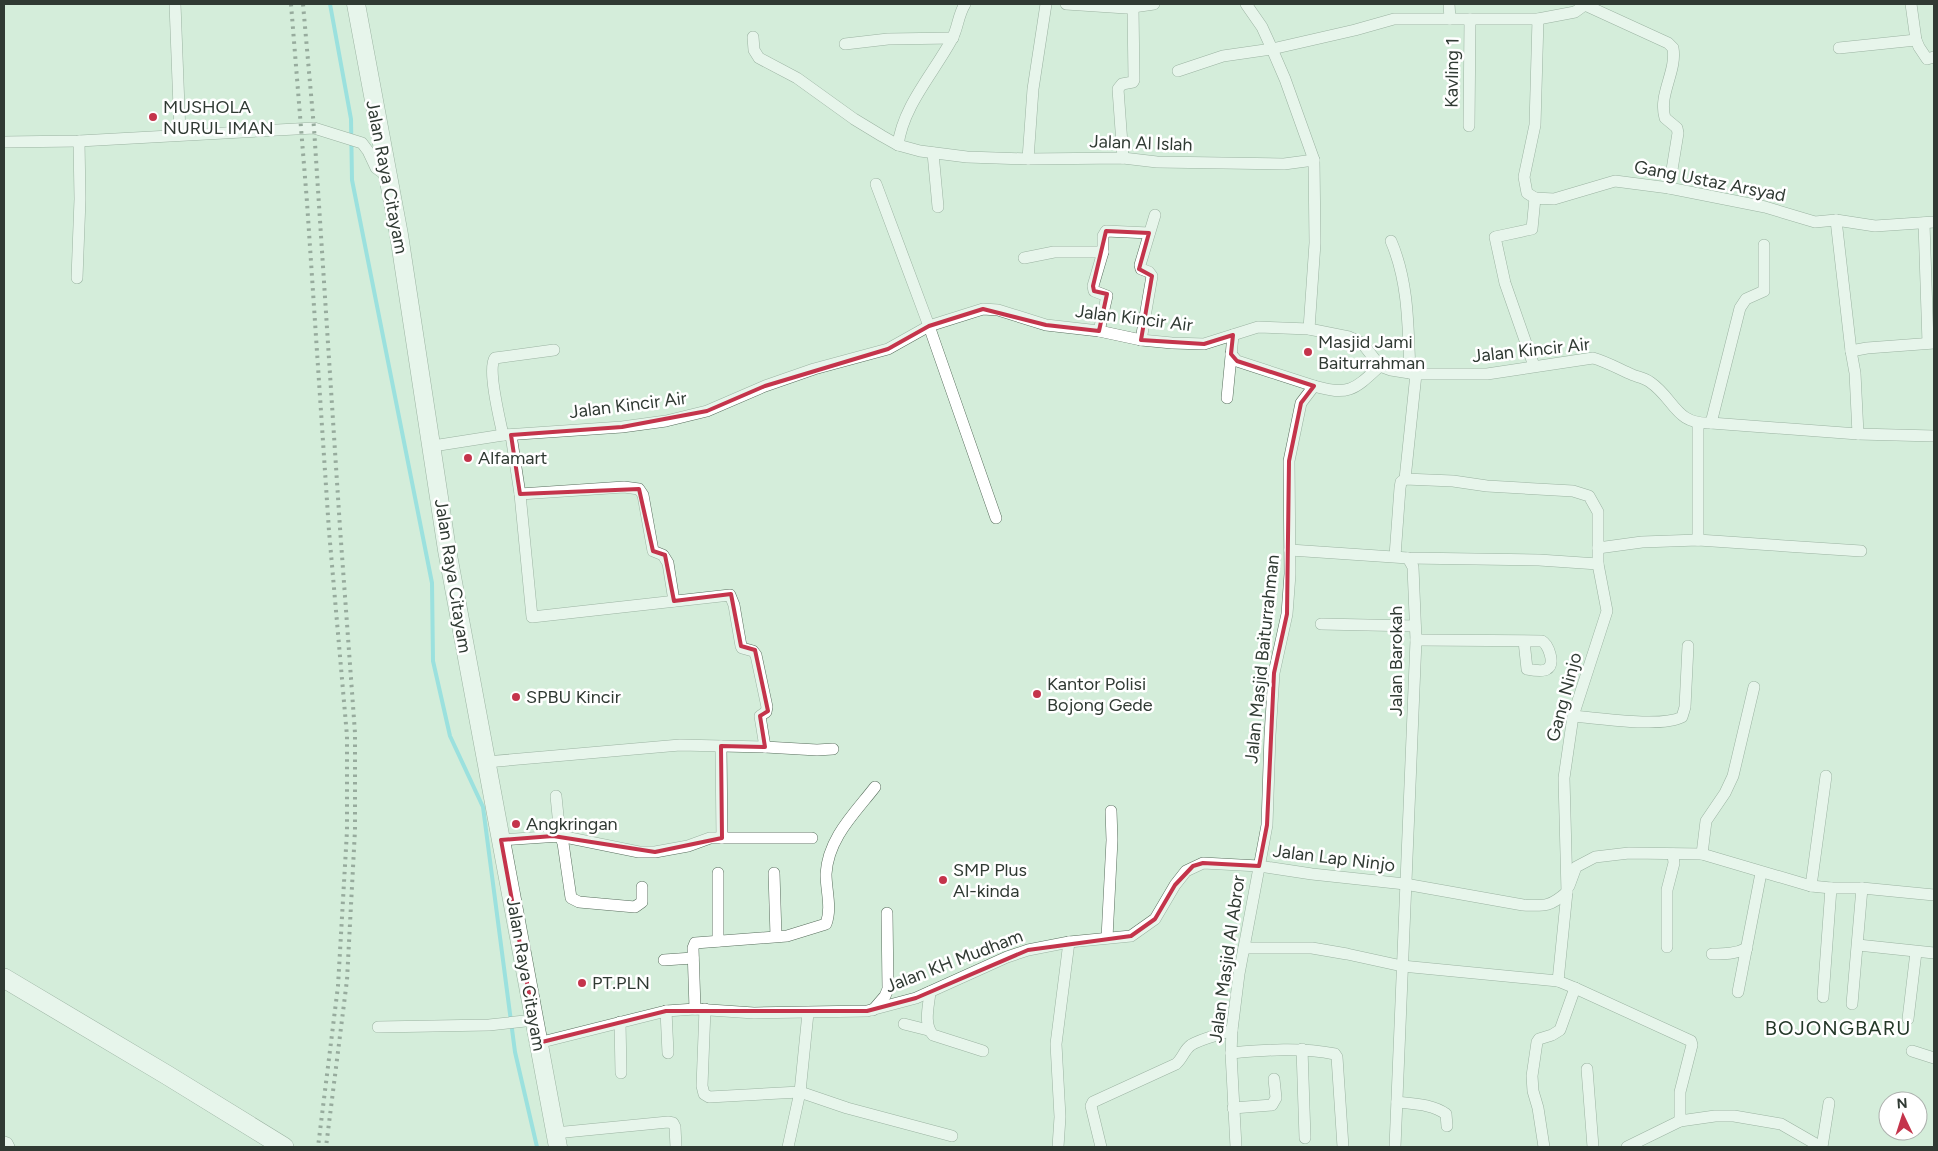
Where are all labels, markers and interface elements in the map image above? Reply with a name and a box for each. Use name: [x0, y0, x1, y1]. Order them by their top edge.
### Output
street label: Kavling 1: [1440, 38, 1464, 108]
place label: MUSHOLA NURUL IMAN: [163, 96, 274, 139]
street label: Jalan Raya Citayam: [361, 98, 413, 256]
marker: MUSHOLA NURUL IMAN: [147, 111, 159, 123]
street label: Jalan Al Islah: [1089, 130, 1193, 156]
street label: Gang Ustaz Arsyad: [1632, 156, 1788, 206]
street label: Jalan Kincir Air: [1074, 300, 1194, 336]
place label: Masjid Jami Baiturrahman: [1318, 331, 1425, 374]
street label: Jalan Kincir Air: [1471, 333, 1591, 367]
marker: Masjid Jami Baiturrahman: [1302, 346, 1314, 358]
street label: Jalan Kincir Air: [568, 387, 688, 423]
place label: Alfamart: [478, 447, 547, 469]
marker: Alfamart: [462, 452, 474, 464]
street label: Jalan Raya Citayam: [430, 497, 476, 655]
street label: Jalan Masjid Baiturrahman: [1240, 553, 1284, 765]
street label: Jalan Barokah: [1385, 606, 1407, 716]
street label: Gang Ninjo: [1542, 650, 1586, 744]
place label: Kantor Polisi Bojong Gede: [1047, 673, 1153, 716]
place label: SPBU Kincir: [526, 686, 621, 708]
marker: Kantor Polisi Bojong Gede: [1031, 688, 1043, 700]
marker: SPBU Kincir: [510, 691, 522, 703]
place label: Angkringan: [526, 813, 618, 835]
marker: Angkringan: [510, 818, 522, 830]
street label: Jalan Lap Ninjo: [1272, 840, 1396, 876]
place label: SMP Plus Al-kinda: [953, 859, 1027, 902]
marker: SMP Plus Al-kinda: [937, 874, 949, 886]
street label: Jalan Masjid Al Abror: [1204, 874, 1250, 1044]
street label: Jalan Raya Citayam: [502, 895, 550, 1053]
street label: Jalan KH Mudham: [882, 925, 1026, 997]
place label: PT.PLN: [592, 972, 650, 994]
marker: PT.PLN: [576, 977, 588, 989]
district label: BOJONGBARU: [1765, 1016, 1911, 1040]
north arrow: [1878, 1091, 1928, 1141]
text: N: [1896, 1095, 1908, 1112]

